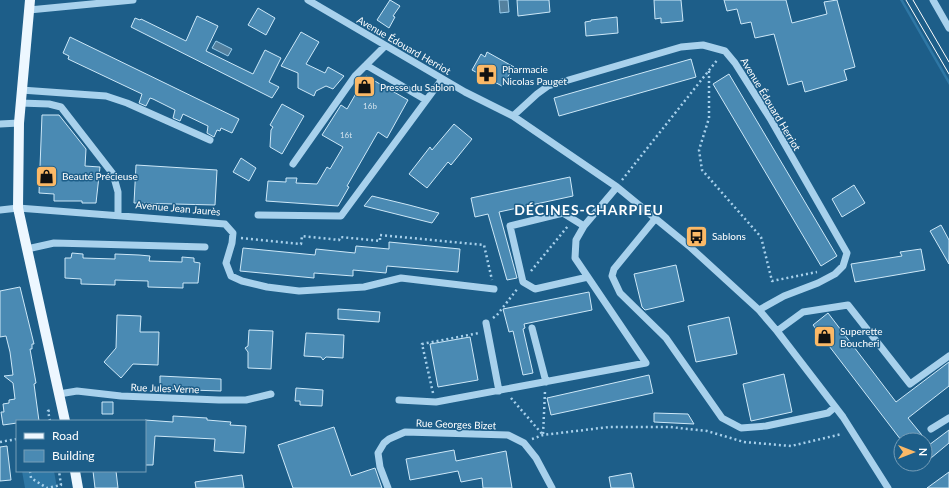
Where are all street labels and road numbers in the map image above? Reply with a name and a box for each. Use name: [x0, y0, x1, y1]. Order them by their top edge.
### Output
street label: Avenue Édouard Herriot: [355, 13, 453, 77]
street label: Avenue Édouard Herriot: [738, 55, 804, 153]
street label: Avenue Jean Jaurès: [135, 198, 221, 218]
street label: Rue Jules Verne: [130, 381, 200, 395]
street label: Rue Georges Bizet: [416, 417, 497, 431]

